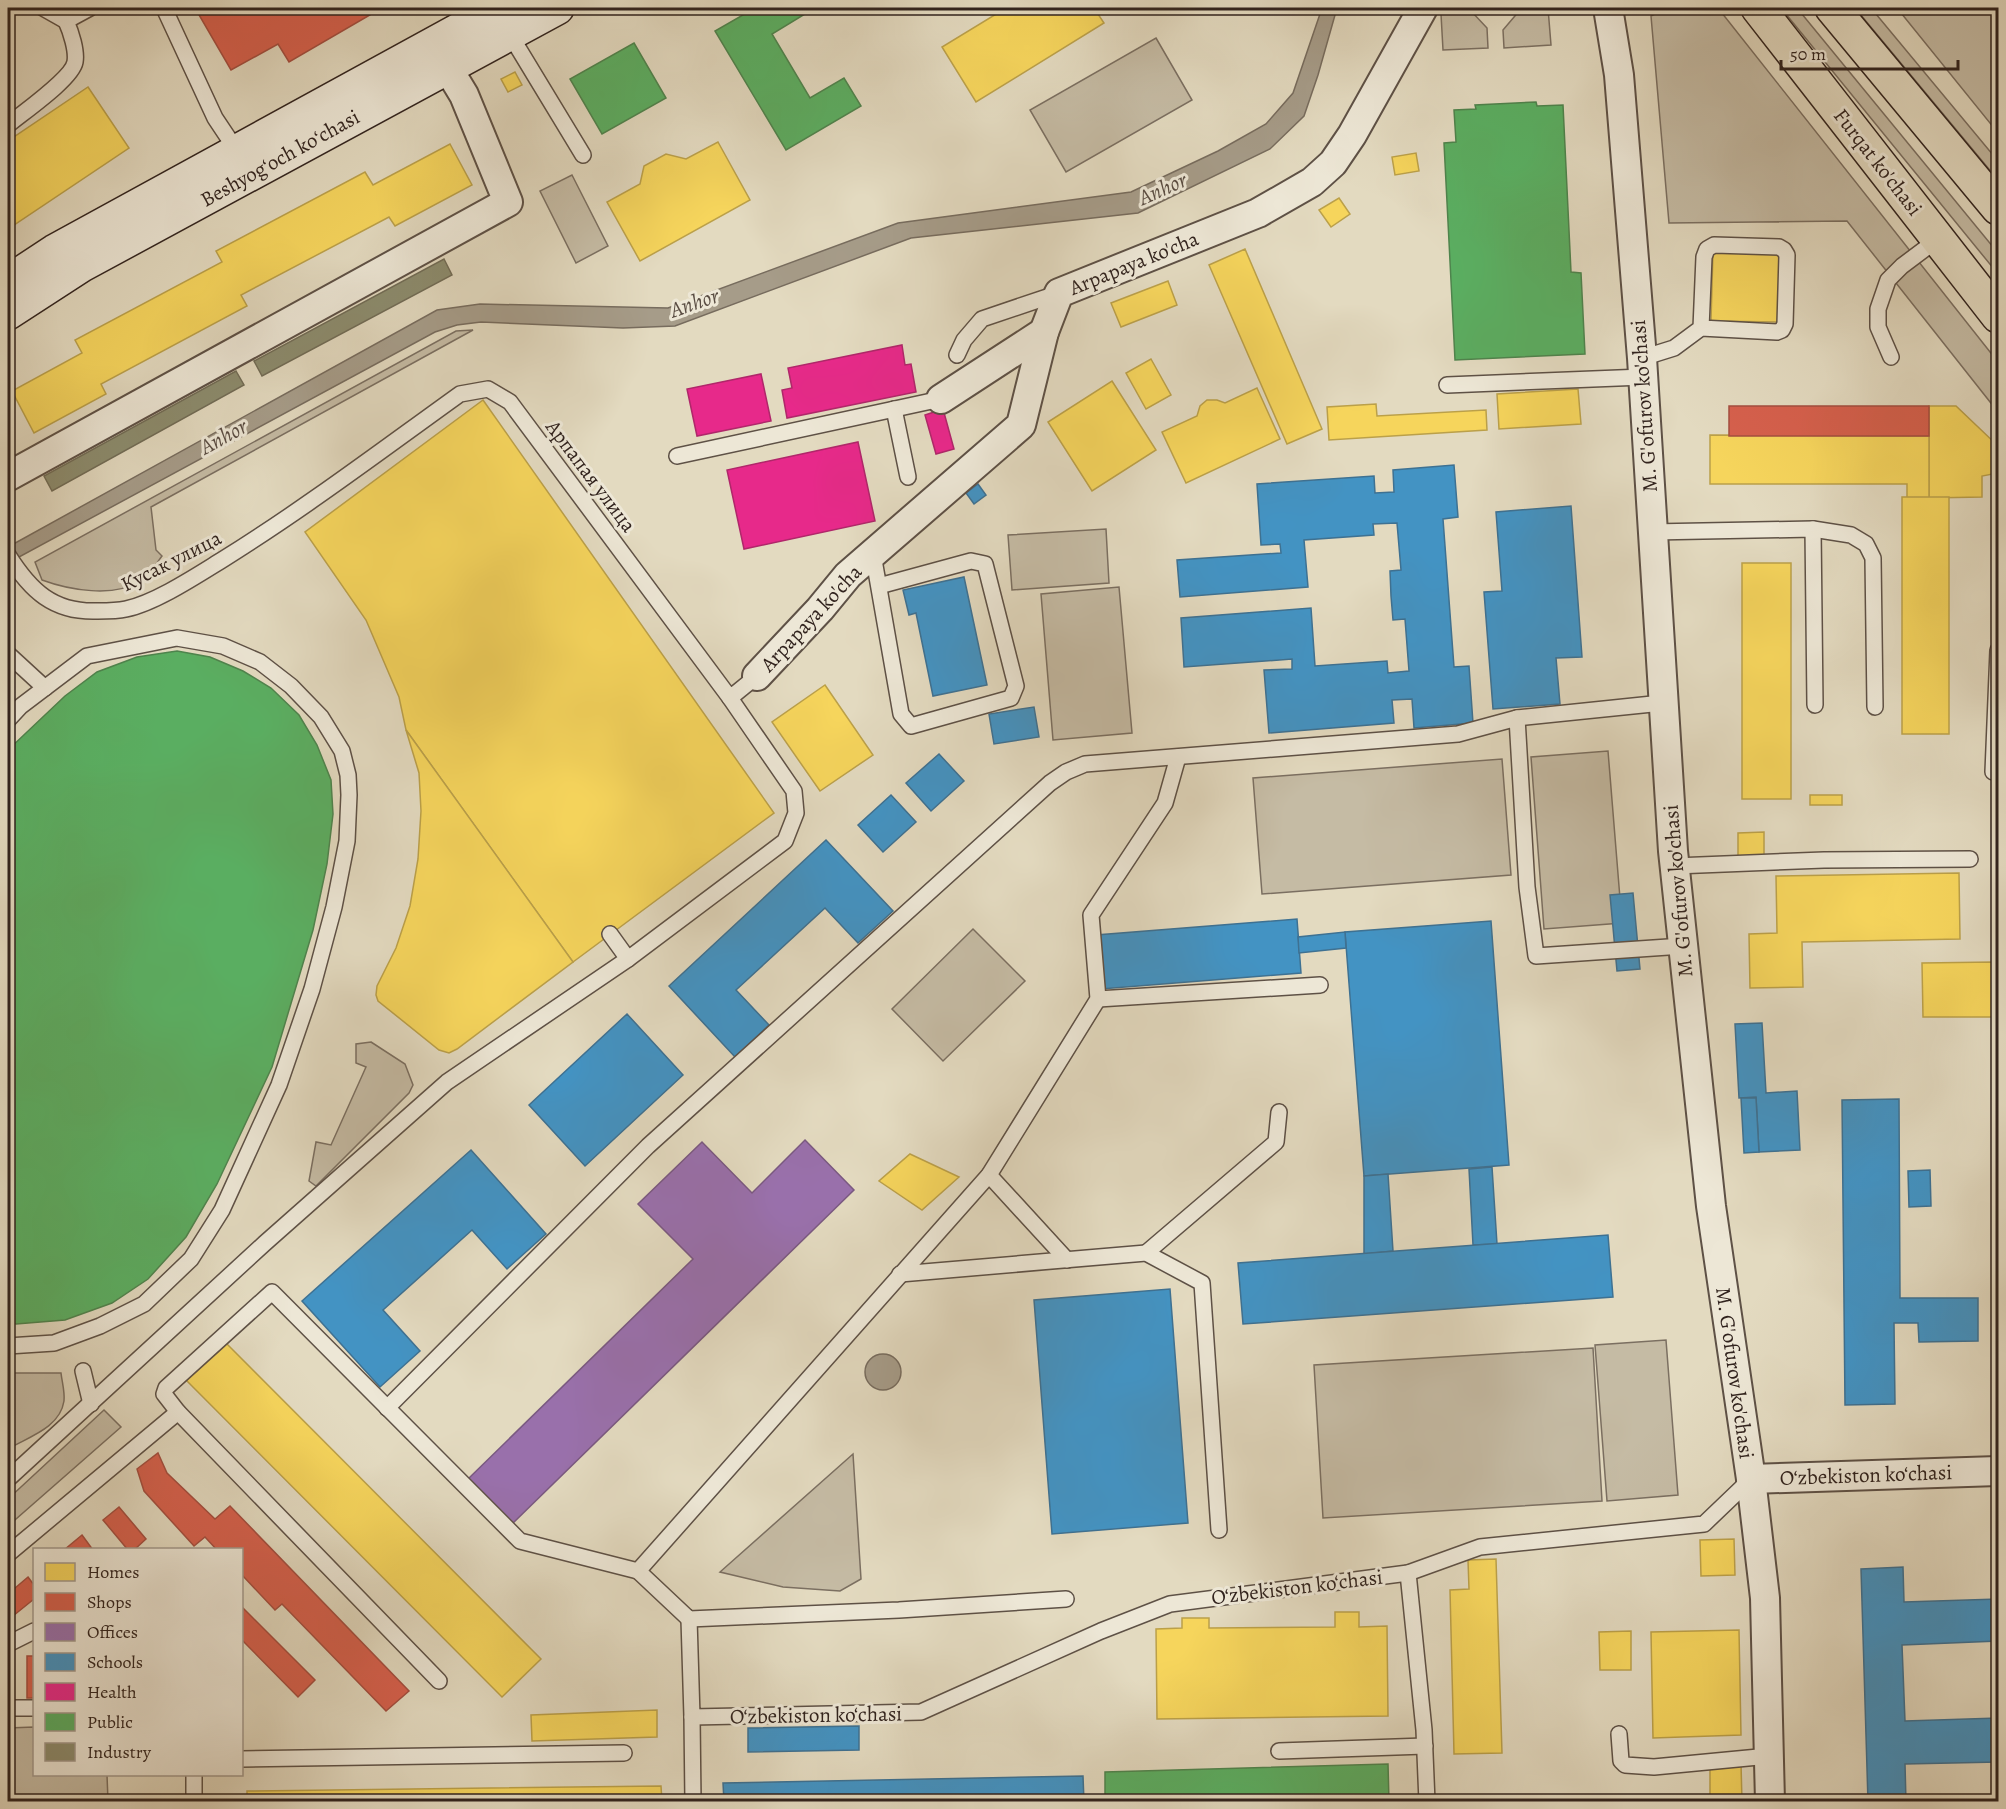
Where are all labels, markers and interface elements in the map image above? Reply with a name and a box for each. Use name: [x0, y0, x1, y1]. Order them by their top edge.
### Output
scale bar: [1781, 33, 1958, 71]
text: 50 m: [1790, 42, 1826, 66]
street label: Beshyogʻoch koʻchasi: [195, 103, 365, 213]
street label: Furqat ko'chasi: [1827, 103, 1929, 221]
water label: Anhor: [1133, 164, 1193, 213]
street label: Arpapaya ko'cha: [1064, 224, 1203, 302]
water label: Anhor: [665, 280, 724, 326]
street label: M. G'ofurov ko'chasi: [1624, 319, 1664, 493]
water label: Anhor: [193, 411, 254, 463]
street label: Арпапая улица: [539, 413, 643, 538]
street label: Кусак улица: [116, 524, 226, 598]
street label: Arpapaya ko'cha: [753, 558, 868, 678]
street label: M. G'ofurov ko'chasi: [1657, 804, 1699, 978]
street label: M. G'ofurov ko'chasi: [1709, 1285, 1761, 1461]
street label: O‘zbekiston ko‘chasi: [1779, 1458, 1953, 1492]
legend: [33, 1548, 243, 1776]
text: Homes: [87, 1560, 139, 1584]
street label: O‘zbekiston ko‘chasi: [1210, 1563, 1384, 1611]
text: Shops: [87, 1590, 132, 1614]
text: Offices: [87, 1620, 138, 1644]
text: Schools: [87, 1650, 143, 1674]
text: Health: [87, 1680, 137, 1704]
street label: O‘zbekiston ko‘chasi: [730, 1699, 902, 1731]
text: Public: [87, 1710, 133, 1734]
text: Industry: [87, 1740, 152, 1764]

